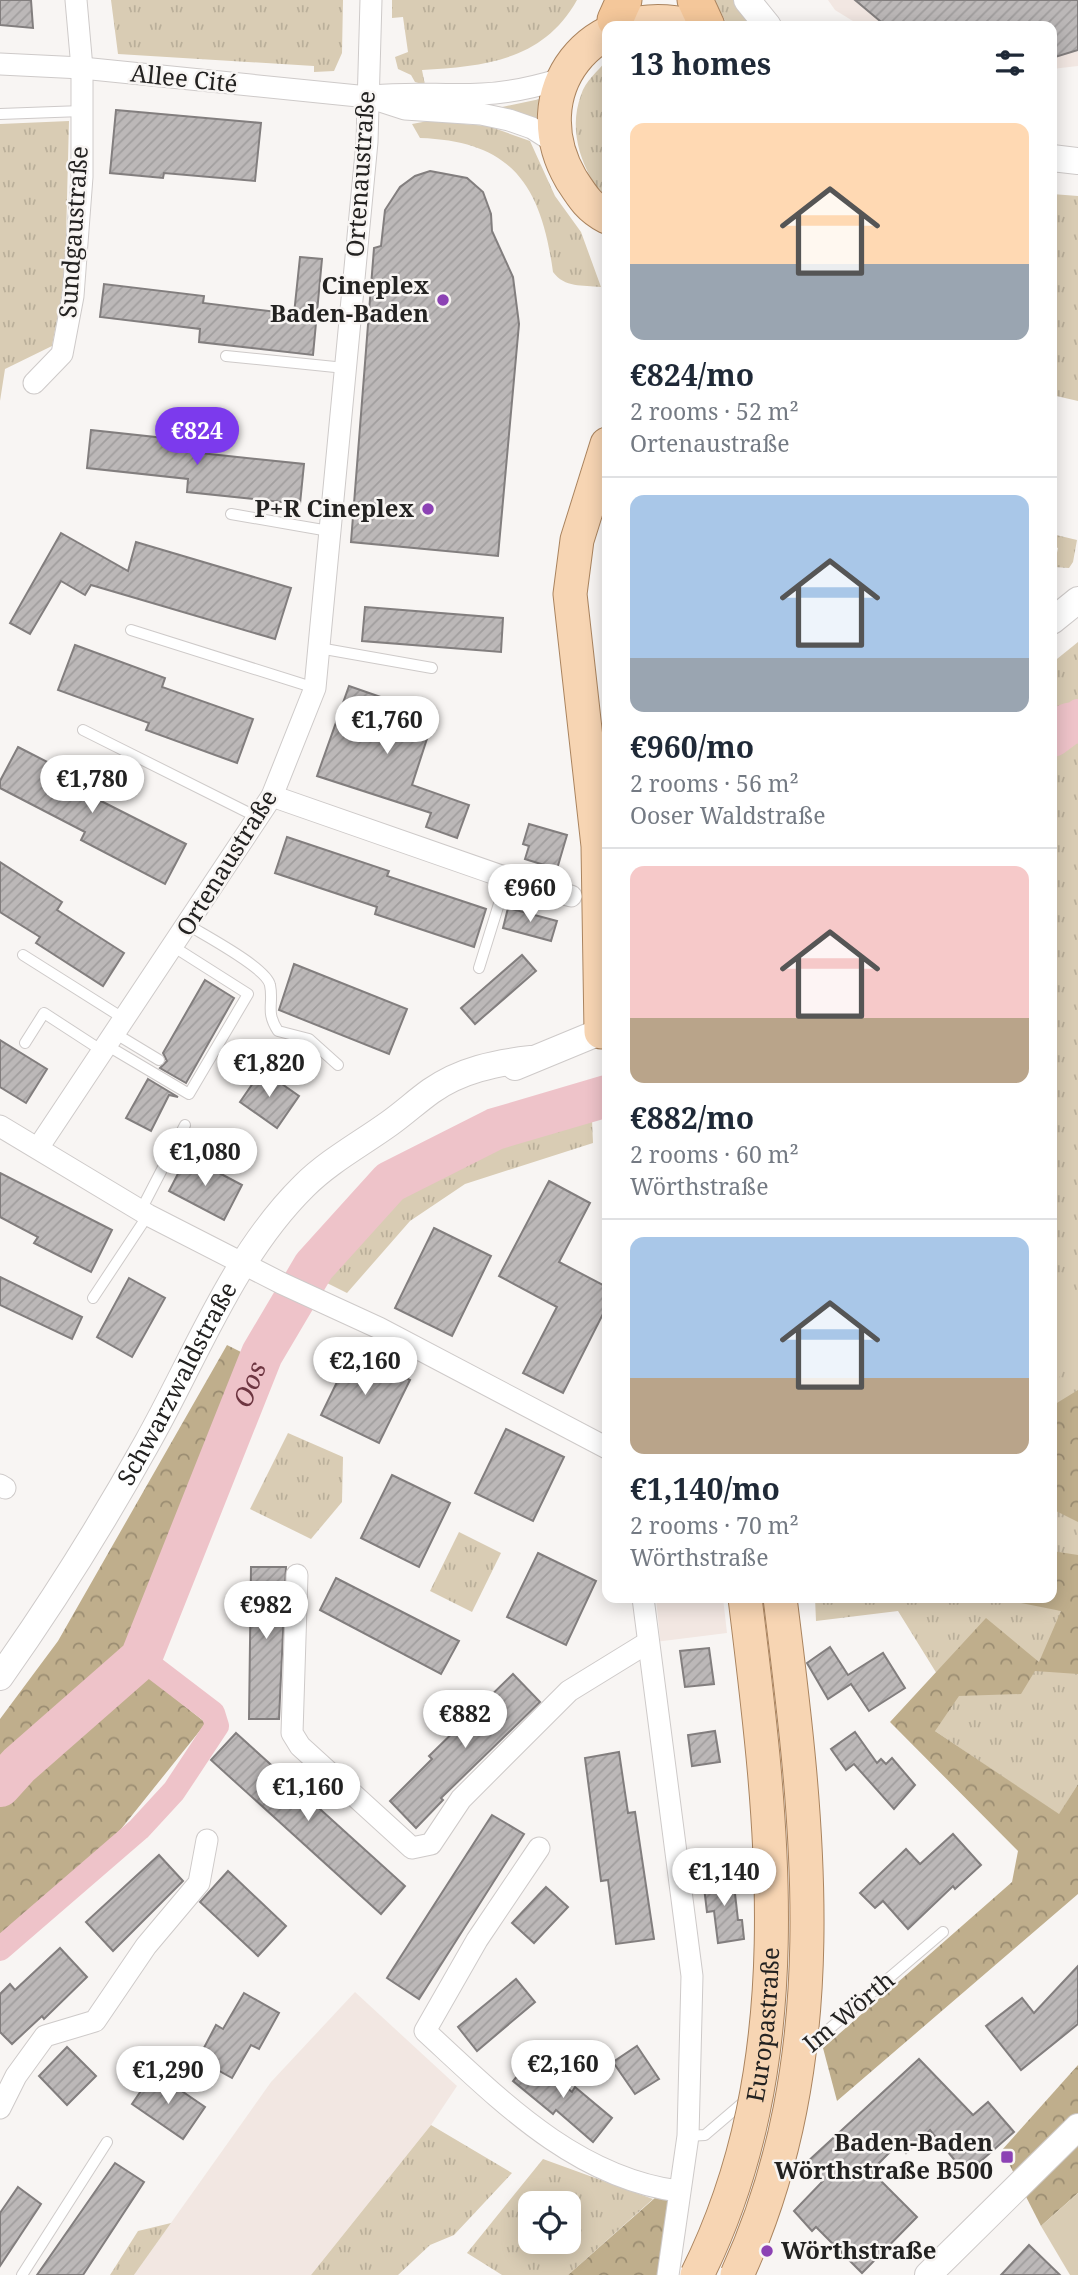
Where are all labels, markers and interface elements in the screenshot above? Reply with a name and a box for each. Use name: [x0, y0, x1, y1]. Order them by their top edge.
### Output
text: 13 homes: [630, 43, 771, 84]
icon: filters: [991, 44, 1029, 82]
street label: Allee Cité: [129, 55, 239, 100]
street label: Ortenaustraße: [337, 90, 382, 258]
street label: Sundgaustraße: [50, 145, 95, 319]
icon: home: [767, 168, 893, 294]
place label: Cineplex Baden-Baden: [270, 268, 429, 329]
marker: Cineplex Baden-Baden: [435, 292, 451, 308]
text: €824/mo: [630, 354, 754, 395]
text: 2 rooms · 52 m²: [630, 395, 799, 427]
pin: €824: [156, 407, 238, 467]
text: €824: [171, 414, 223, 446]
text: Ortenaustraße: [630, 427, 790, 459]
place label: P+R Cineplex: [254, 491, 414, 524]
marker: P+R Cineplex: [420, 501, 436, 517]
icon: home: [767, 540, 893, 666]
pin: €1,760: [330, 696, 444, 756]
text: €1,760: [351, 703, 423, 735]
text: €960/mo: [630, 726, 754, 767]
pin: €1,780: [35, 756, 149, 815]
text: €1,780: [56, 762, 128, 794]
text: 2 rooms · 56 m²: [630, 767, 799, 799]
street label: Ortenaustraße: [168, 783, 284, 942]
text: Ooser Waldstraße: [630, 799, 825, 831]
pin: €960: [489, 864, 571, 924]
text: €960: [504, 871, 556, 903]
icon: home: [767, 911, 893, 1037]
pin: €1,820: [212, 1040, 326, 1099]
text: €1,820: [233, 1046, 305, 1078]
text: €882/mo: [630, 1097, 754, 1138]
pin: €1,080: [148, 1128, 262, 1188]
text: €1,080: [169, 1135, 241, 1167]
text: 2 rooms · 60 m²: [630, 1138, 799, 1170]
text: Wörthstraße: [630, 1170, 768, 1202]
street label: Schwarzwaldstraße: [108, 1275, 244, 1491]
icon: home: [767, 1282, 893, 1408]
pin: €2,160: [308, 1338, 422, 1397]
text: €2,160: [329, 1344, 401, 1376]
water label: Oos: [224, 1356, 274, 1412]
text: €1,140/mo: [630, 1468, 780, 1509]
text: 2 rooms · 70 m²: [630, 1509, 799, 1541]
text: Wörthstraße: [630, 1541, 768, 1573]
pin: €982: [225, 1582, 307, 1641]
text: €982: [240, 1588, 292, 1620]
pin: €882: [424, 1690, 506, 1750]
text: €882: [439, 1697, 491, 1729]
pin: €1,160: [251, 1764, 365, 1823]
text: €1,160: [272, 1770, 344, 1802]
pin: €1,140: [667, 1848, 781, 1908]
text: €1,140: [688, 1855, 760, 1887]
street label: Europastraße: [737, 1947, 786, 2105]
street label: Im Wörth: [795, 1963, 901, 2059]
pin: €2,160: [506, 2040, 620, 2100]
pin: €1,290: [111, 2046, 225, 2106]
text: €2,160: [527, 2047, 599, 2079]
text: €1,290: [132, 2053, 204, 2085]
place label: Baden-Baden Wörthstraße B500: [774, 2125, 993, 2186]
marker: Baden-Baden Wörthstraße B500: [999, 2149, 1015, 2165]
map controls: [518, 2191, 581, 2254]
button: locate: [518, 2191, 581, 2254]
place label: Wörthstraße: [781, 2233, 937, 2266]
marker: Wörthstraße: [759, 2243, 775, 2259]

